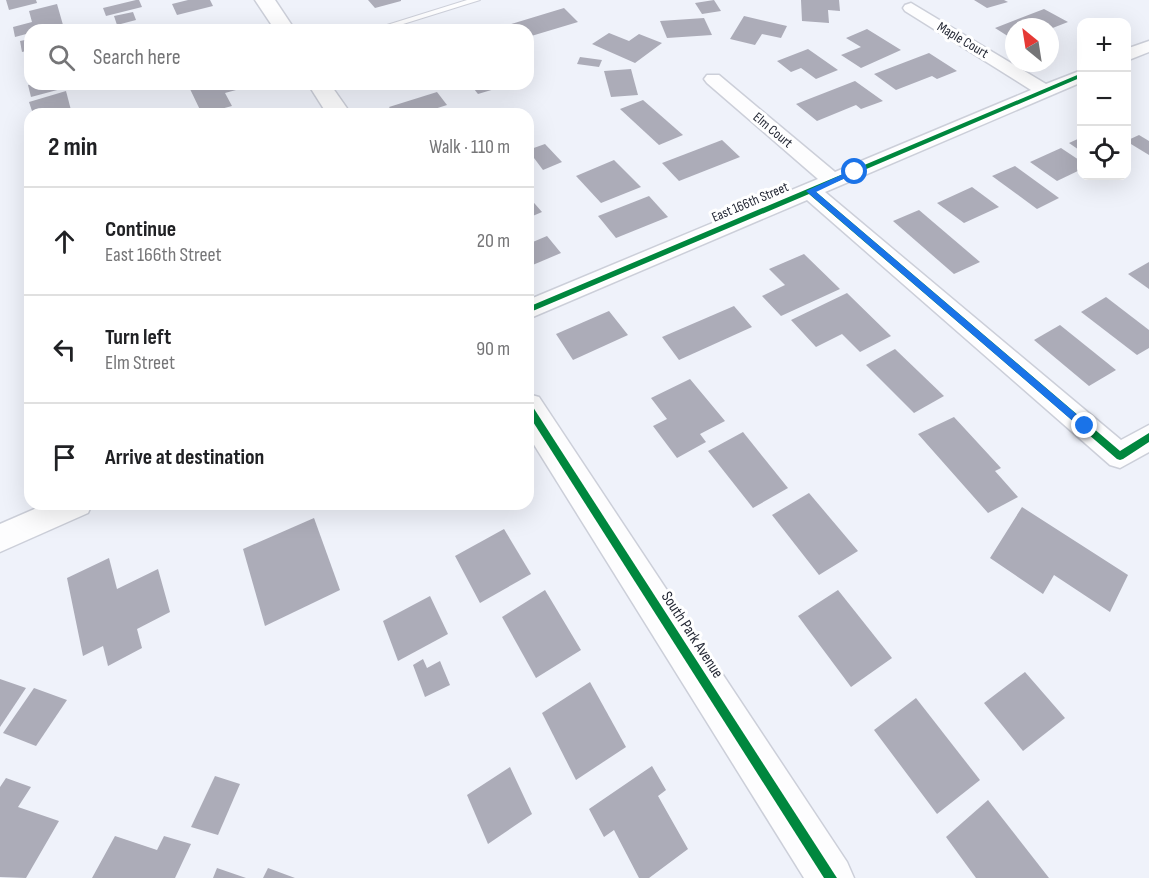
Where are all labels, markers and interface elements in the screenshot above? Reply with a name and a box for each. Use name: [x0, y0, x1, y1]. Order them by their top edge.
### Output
street label: Maple Court: [934, 18, 992, 62]
north arrow: [1005, 18, 1059, 72]
map controls: [1077, 18, 1131, 180]
button: +: [1077, 18, 1131, 72]
search box: [24, 24, 534, 90]
icon: search: [45, 41, 78, 74]
text: Search here: [93, 44, 180, 71]
button: −: [1077, 72, 1131, 126]
street label: Elm Court: [750, 109, 796, 151]
button: locate: [1077, 126, 1131, 180]
text: 2 min: [48, 132, 98, 163]
text: Walk · 110 m: [429, 135, 510, 159]
route start: [841, 158, 867, 184]
street label: East 166th Street: [709, 178, 791, 226]
text: Continue: [105, 216, 176, 243]
icon: ahead: [48, 225, 81, 258]
text: 20 m: [477, 229, 510, 253]
text: East 166th Street: [105, 243, 222, 267]
text: Turn left: [105, 324, 171, 351]
icon: left: [48, 333, 81, 366]
text: 90 m: [476, 337, 510, 361]
text: Elm Street: [105, 351, 175, 375]
route end: [1071, 412, 1097, 438]
icon: arrive: [48, 441, 81, 474]
text: Arrive at destination: [105, 444, 264, 471]
street label: South Park Avenue: [657, 588, 727, 682]

